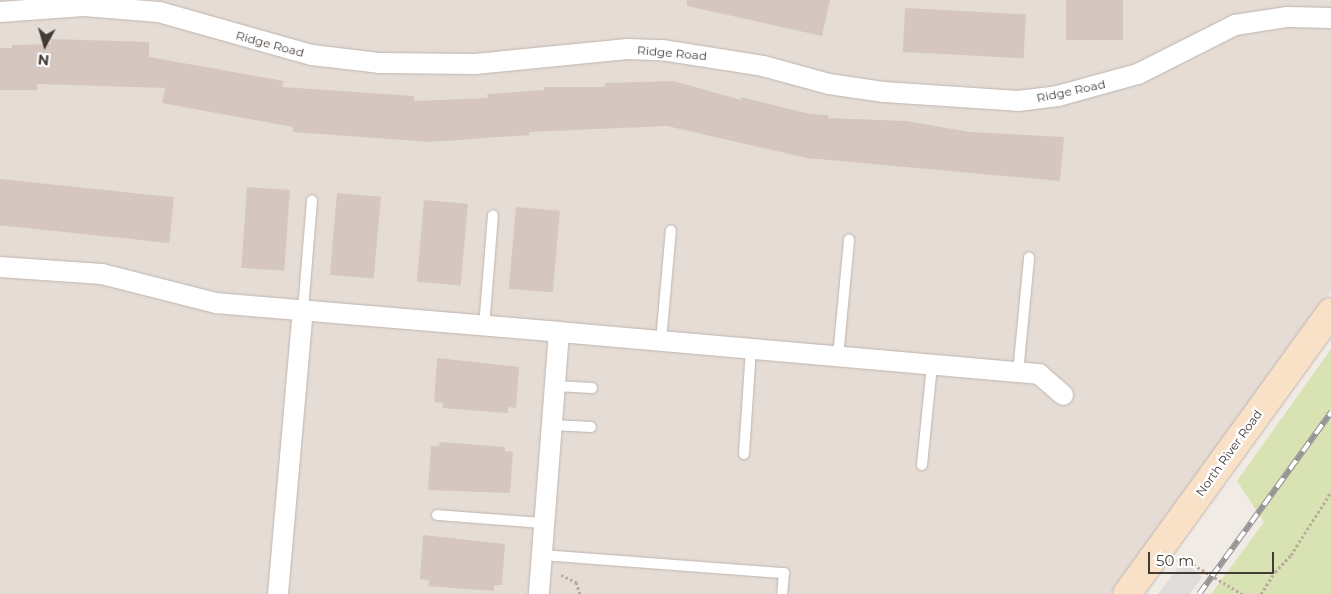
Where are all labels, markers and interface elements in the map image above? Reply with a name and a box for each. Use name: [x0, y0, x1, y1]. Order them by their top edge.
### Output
north arrow: [20, 20, 70, 70]
street label: Ridge Road: [234, 28, 306, 60]
street label: Ridge Road: [636, 43, 708, 63]
text: N: [37, 50, 50, 69]
street label: Ridge Road: [1035, 77, 1107, 105]
street label: North River Road: [1193, 407, 1265, 499]
scale bar: [1151, 542, 1277, 574]
text: 50 m: [1156, 551, 1194, 570]

